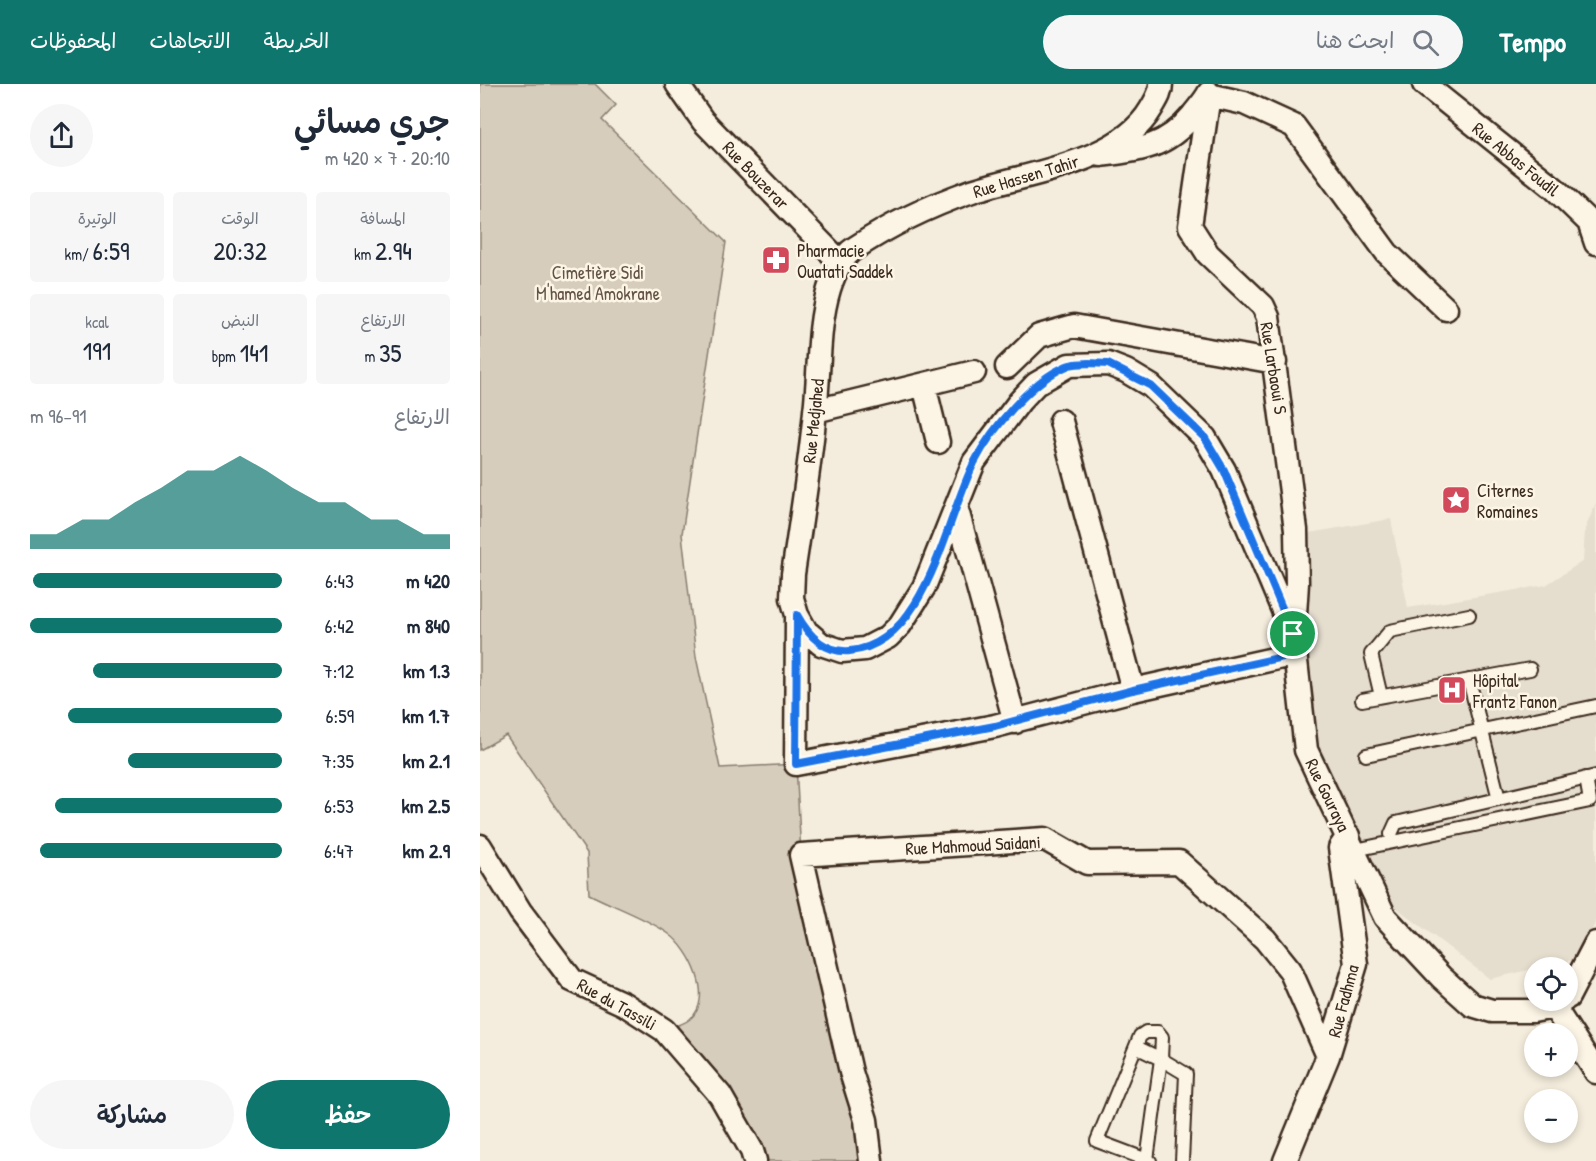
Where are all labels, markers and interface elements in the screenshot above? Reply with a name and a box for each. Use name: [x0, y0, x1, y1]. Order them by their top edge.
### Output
search box: [1043, 15, 1463, 69]
text: Tempo: [1499, 23, 1566, 61]
text: ابحث هنا: [1316, 25, 1394, 55]
text: المحفوظات: [30, 26, 116, 55]
text: الاتجاهات: [149, 26, 231, 55]
text: الخريطة: [264, 26, 329, 55]
icon: search: [1409, 26, 1442, 59]
text: جري مسائي: [294, 99, 450, 143]
button: share: [30, 104, 93, 167]
street label: Rue Abbas Foudil: [1467, 116, 1565, 202]
street label: Rue Bouzerar: [717, 135, 795, 215]
text: 20:10 · 7 × 420 m: [325, 144, 450, 171]
street label: Rue Hassen Tahir: [970, 148, 1082, 204]
text: الوتيرة: [78, 207, 116, 229]
text: الوقت: [221, 207, 259, 229]
text: المسافة: [360, 207, 406, 229]
text: 6:59: [93, 233, 129, 268]
text: 20:32: [213, 233, 267, 268]
text: 2.94: [375, 233, 412, 268]
place label: Pharmacie Ouatati Saddek: [797, 238, 893, 284]
text: /km: [65, 243, 93, 265]
text: km: [354, 243, 375, 265]
pharmacy icon: Pharmacie Ouatati Saddek: [760, 244, 792, 276]
park label: Cimetière Sidi M'hamed Amokrane: [536, 260, 660, 306]
text: النبض: [221, 309, 259, 331]
text: الارتفاع: [361, 309, 405, 331]
text: kcal: [85, 311, 109, 333]
street label: Rue Larbaoui S: [1254, 320, 1294, 416]
text: 191: [83, 333, 111, 368]
text: 141: [240, 335, 268, 370]
text: 35: [379, 335, 402, 370]
text: bpm: [212, 345, 240, 367]
text: m: [364, 345, 379, 367]
street label: Rue Medjahed: [796, 378, 830, 464]
text: 91–96 m: [30, 402, 87, 429]
text: الارتفاع: [394, 403, 450, 430]
place label: Citernes Romaines: [1477, 478, 1538, 524]
place icon: Citernes Romaines: [1440, 484, 1472, 516]
text: 6:43: [325, 567, 354, 594]
text: 420 m: [406, 567, 450, 594]
pin: [1267, 608, 1318, 659]
text: 6:42: [325, 612, 354, 639]
text: 840 m: [407, 612, 450, 639]
icon: arrive: [1276, 617, 1309, 650]
text: 7:12: [323, 657, 354, 684]
text: 1.3 km: [403, 657, 450, 684]
place label: Hôpital Frantz Fanon: [1472, 668, 1557, 714]
hospital icon: Hôpital Frantz Fanon: [1436, 674, 1468, 706]
text: 6:59: [326, 702, 354, 729]
text: 1.7 km: [402, 702, 450, 729]
text: 7:35: [322, 747, 354, 774]
text: 2.1 km: [403, 747, 450, 774]
street label: Rue Gouraya: [1300, 754, 1356, 836]
text: 6:53: [324, 792, 354, 819]
text: 2.5 km: [401, 792, 450, 819]
street label: Rue Mahmoud Saidani: [905, 829, 1041, 861]
text: 6:47: [324, 837, 354, 864]
text: 2.9 km: [403, 837, 450, 864]
map controls: [1524, 957, 1578, 1143]
button: locate: [1524, 957, 1578, 1011]
street label: Rue Fadhma: [1321, 962, 1365, 1040]
street label: Rue du Tassili: [573, 972, 661, 1036]
button: +: [1524, 1023, 1578, 1077]
button: مشاركة: [30, 1080, 234, 1149]
button: حفظ: [246, 1080, 450, 1149]
button: −: [1524, 1089, 1578, 1143]

